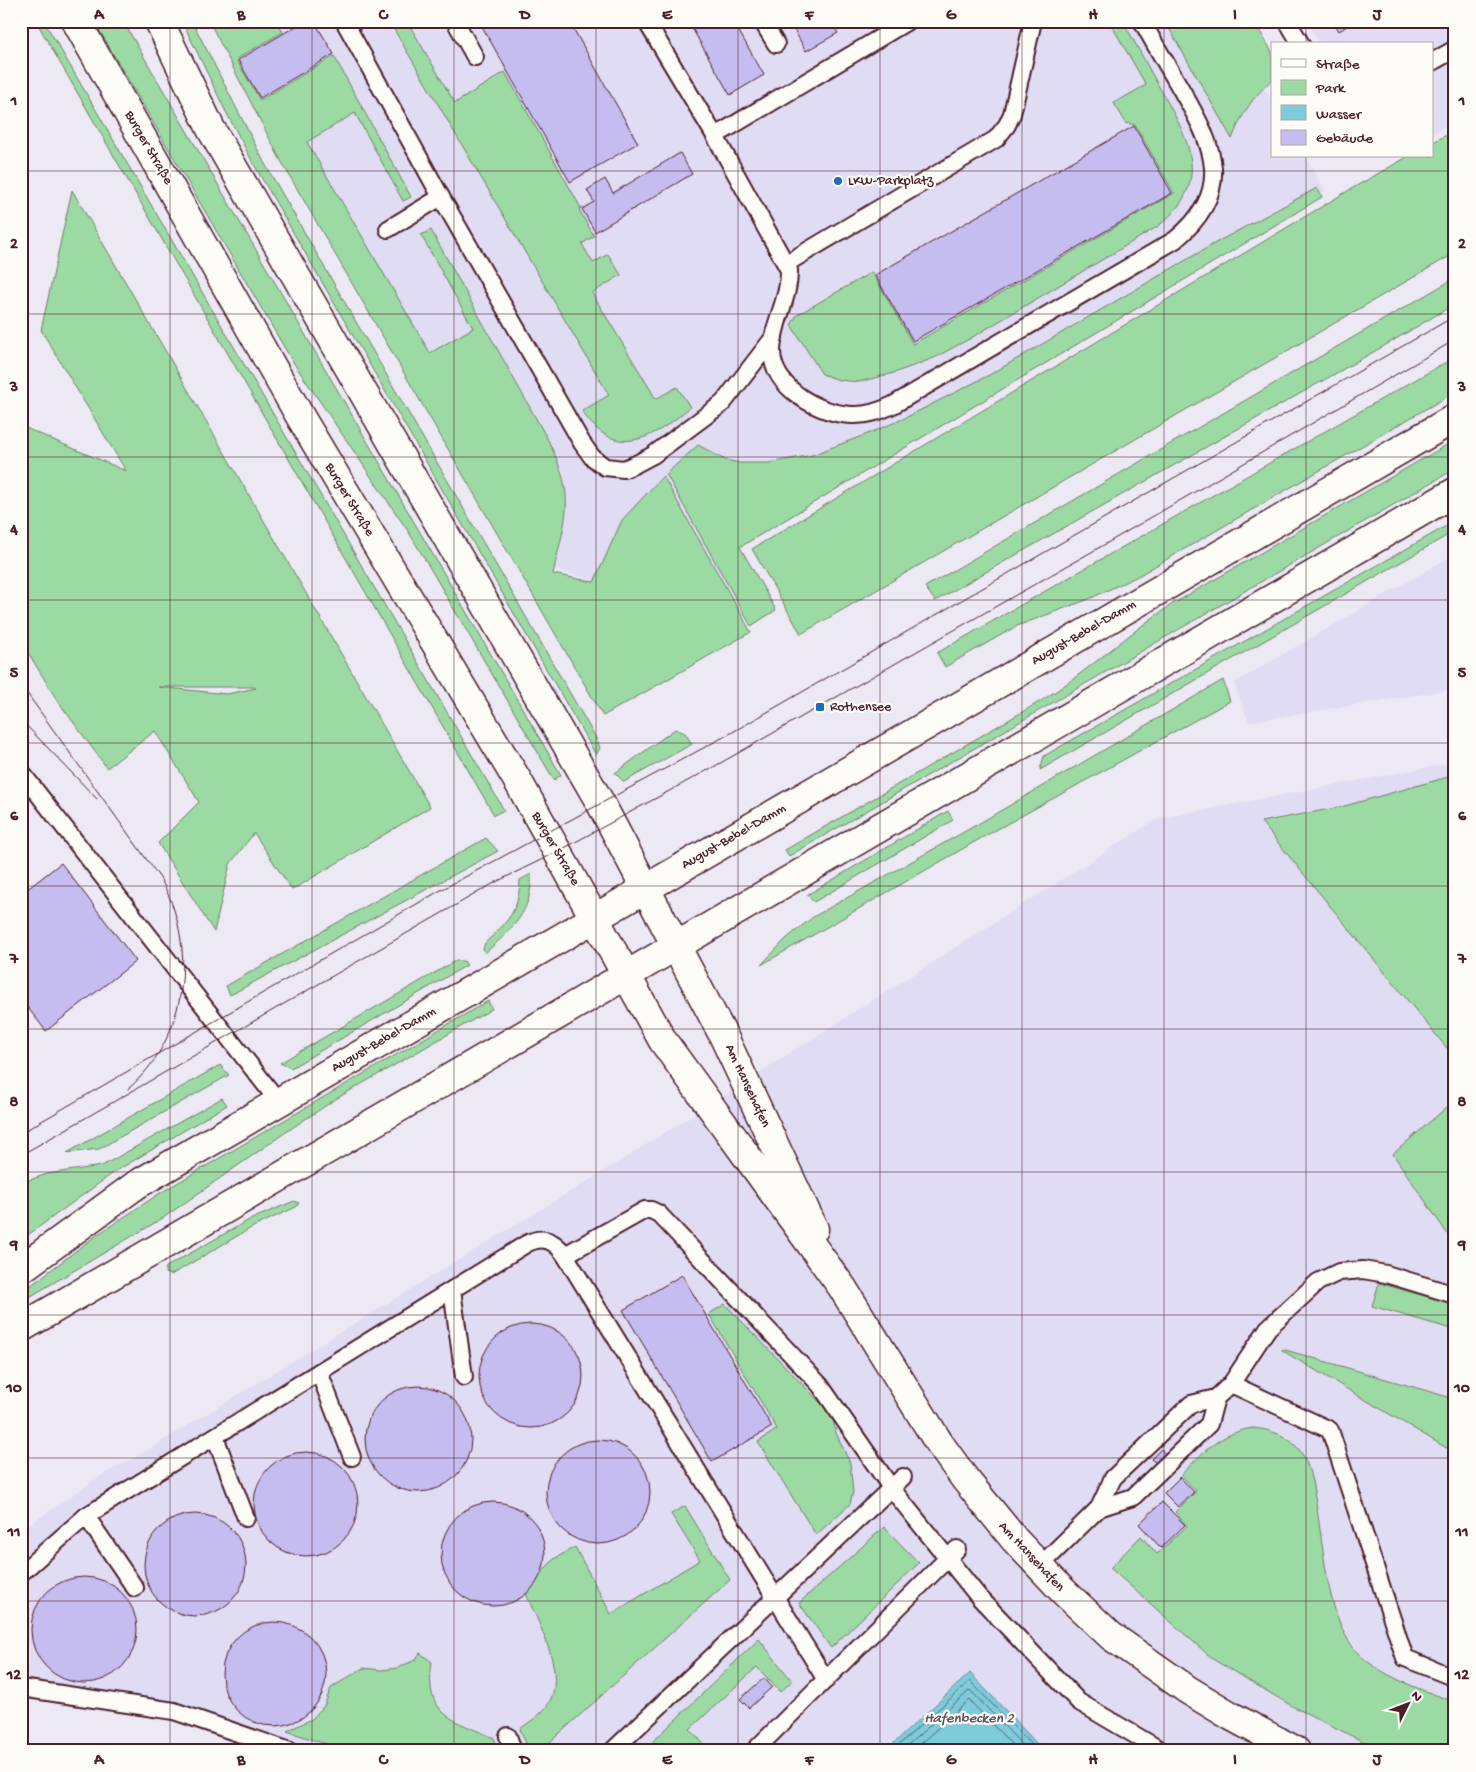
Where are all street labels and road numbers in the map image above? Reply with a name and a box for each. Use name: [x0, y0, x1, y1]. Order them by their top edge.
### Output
street label: Burger Straße: [119, 107, 176, 189]
street label: Burger Straße: [320, 459, 378, 541]
street label: August-Bebel-Damm: [1029, 596, 1139, 670]
street label: August-Bebel-Damm: [679, 800, 789, 874]
street label: Burger Straße: [526, 808, 583, 890]
street label: August-Bebel-Damm: [329, 1003, 439, 1077]
street label: Am Hansehafen: [720, 1042, 774, 1131]
street label: Am Hansehafen: [994, 1518, 1068, 1596]

